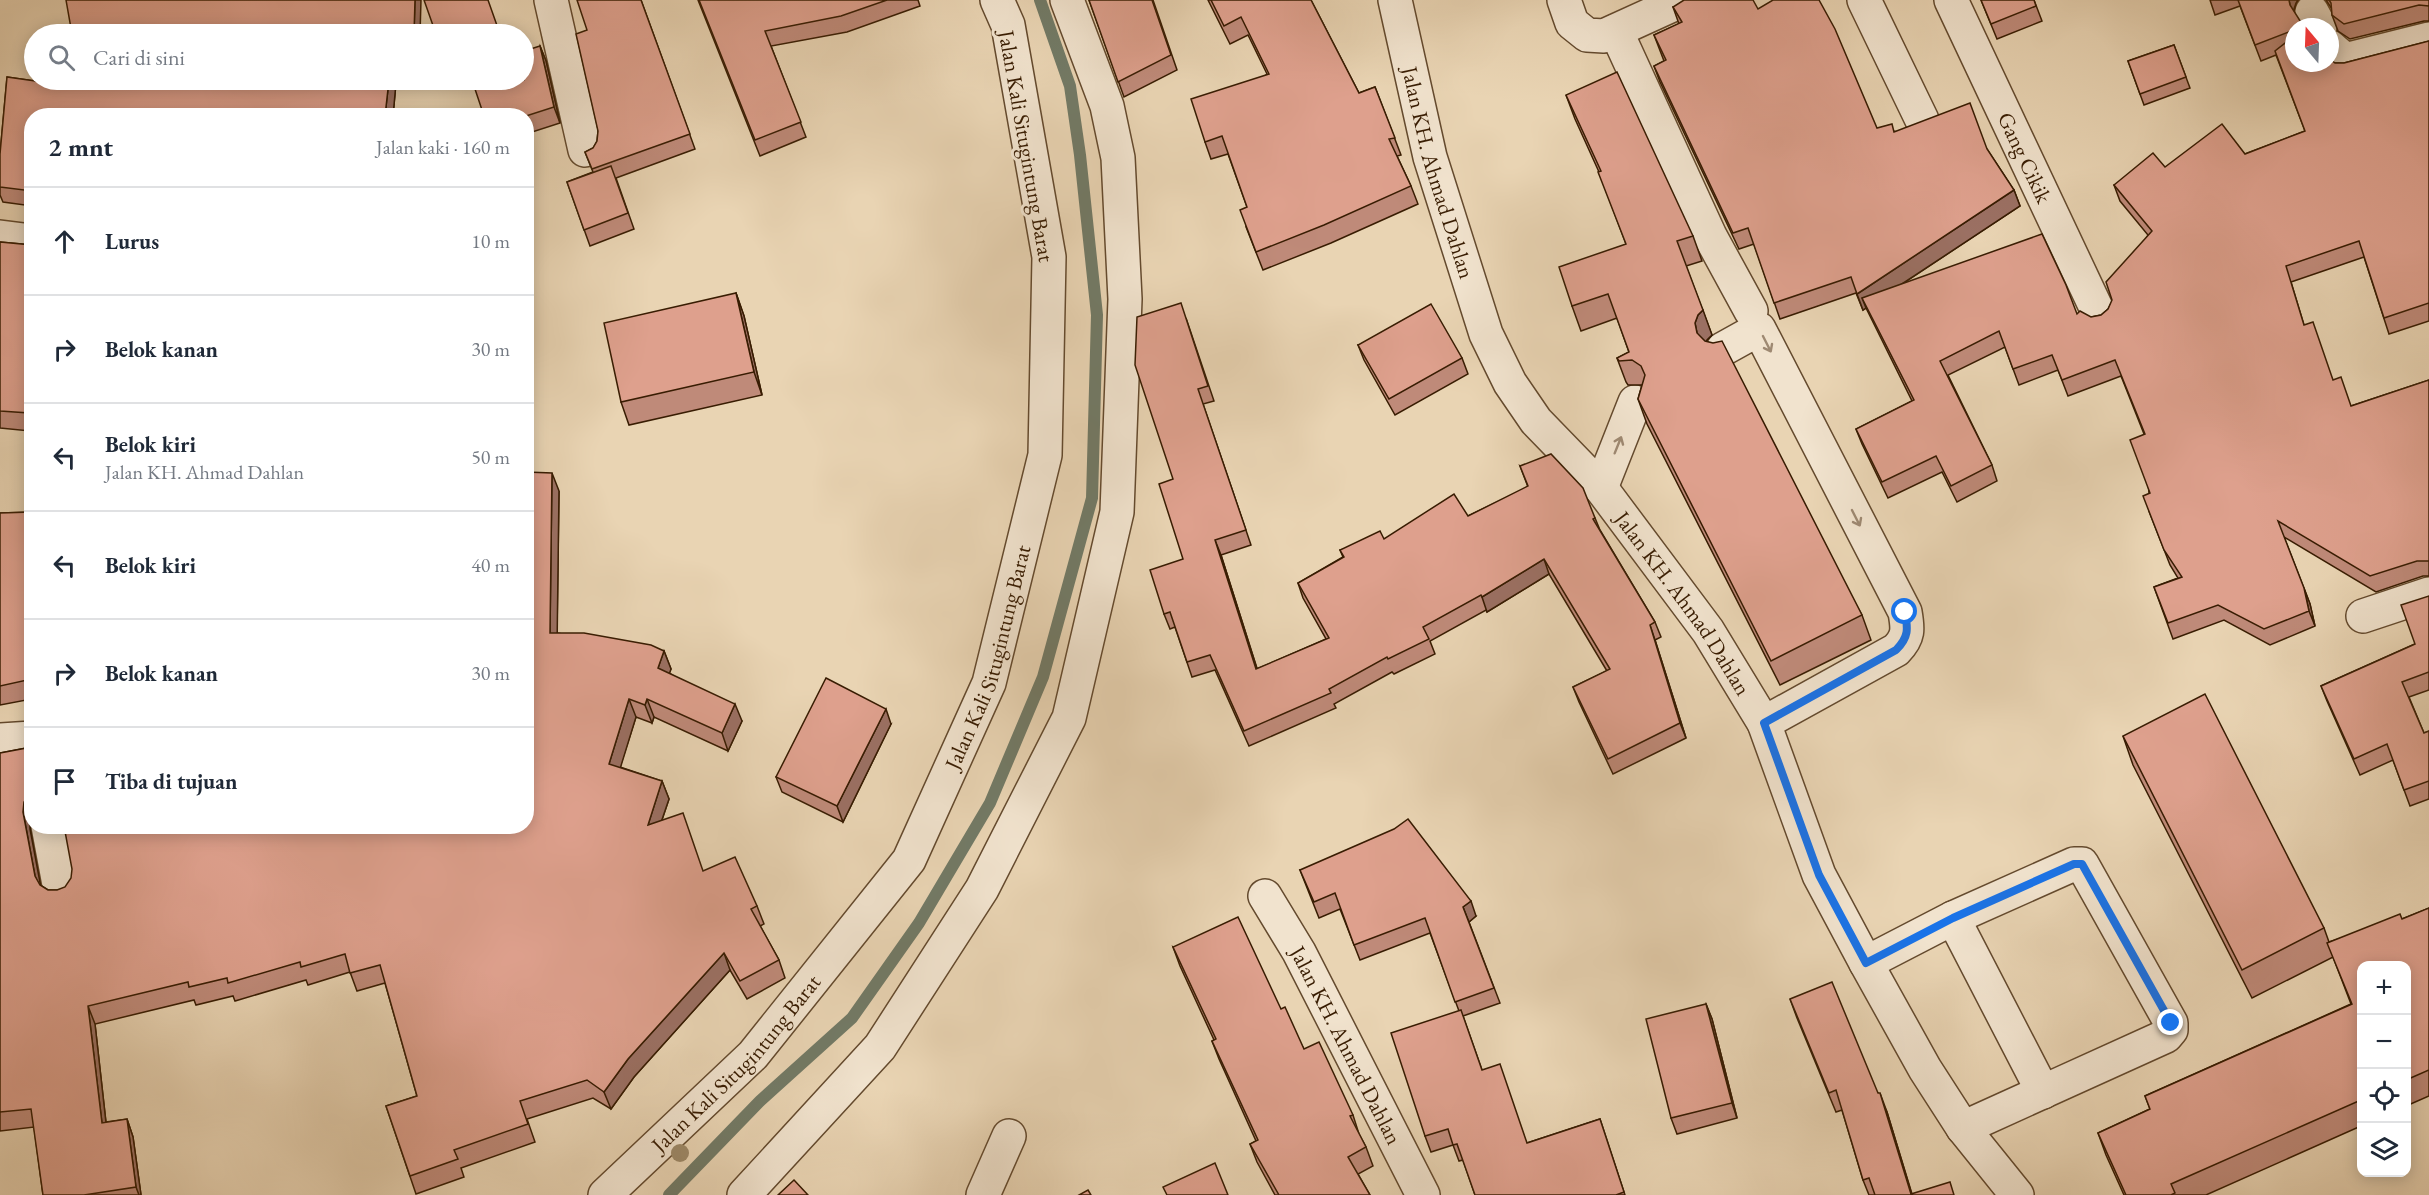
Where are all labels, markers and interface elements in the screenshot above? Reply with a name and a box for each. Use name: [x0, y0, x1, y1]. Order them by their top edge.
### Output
north arrow: [2285, 18, 2339, 72]
search box: [24, 24, 534, 90]
street label: Jalan Kali Situgintung Barat: [992, 26, 1061, 264]
icon: search: [45, 41, 78, 74]
text: Cari di sini: [93, 43, 185, 72]
street label: Jalan KH. Ahmad Dahlan: [1395, 62, 1482, 283]
street label: Gang Cikik: [1991, 107, 2059, 208]
text: 2 mnt: [48, 130, 113, 164]
text: Jalan kaki · 160 m: [376, 134, 510, 160]
icon: ahead: [48, 225, 81, 258]
text: Lurus: [105, 227, 159, 256]
text: 10 m: [471, 228, 510, 254]
icon: right: [48, 333, 81, 366]
text: Belok kanan: [105, 335, 218, 364]
one-way arrow: [1761, 335, 1773, 353]
text: 30 m: [471, 336, 510, 362]
text: Belok kiri: [105, 430, 196, 459]
one-way arrow: [1614, 436, 1625, 455]
icon: left: [48, 441, 81, 474]
text: 50 m: [471, 444, 510, 470]
text: Jalan KH. Ahmad Dahlan: [105, 459, 304, 485]
street label: Jalan KH. Ahmad Dahlan: [1607, 504, 1758, 701]
one-way arrow: [1851, 508, 1862, 526]
street label: Jalan Kali Situgintung Barat: [937, 542, 1037, 776]
icon: left: [48, 549, 81, 582]
text: Belok kiri: [105, 551, 196, 580]
text: 40 m: [471, 552, 510, 578]
route start: [1891, 598, 1917, 624]
icon: right: [48, 657, 81, 690]
text: Belok kanan: [105, 659, 218, 688]
text: 30 m: [471, 660, 510, 686]
icon: arrive: [48, 765, 81, 798]
text: Tiba di tujuan: [105, 767, 237, 796]
street label: Jalan KH. Ahmad Dahlan: [1283, 939, 1409, 1150]
map controls: [2357, 961, 2411, 1177]
button: +: [2357, 961, 2411, 1015]
street label: Jalan Kali Situgintung Barat: [644, 968, 827, 1160]
route end: [2157, 1009, 2183, 1035]
button: −: [2357, 1015, 2411, 1069]
button: locate: [2357, 1069, 2411, 1123]
button: layers: [2357, 1123, 2411, 1177]

